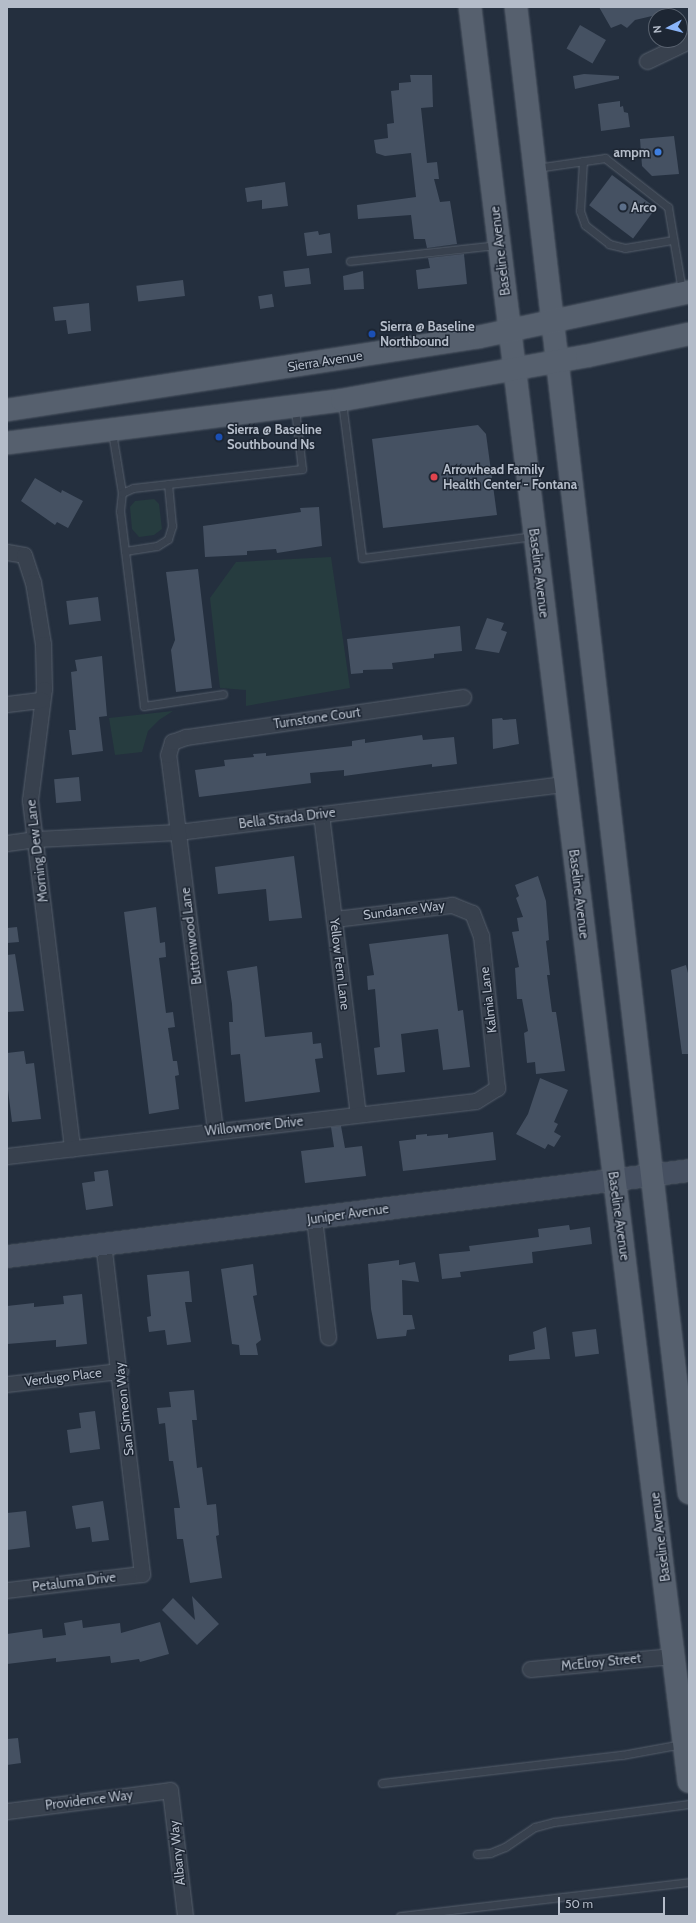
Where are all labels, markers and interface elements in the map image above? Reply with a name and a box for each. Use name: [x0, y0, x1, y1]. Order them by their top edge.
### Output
north arrow: [648, 8, 688, 48]
text: N: [650, 25, 665, 34]
place label: ampm: [613, 144, 650, 160]
marker: ampm: [653, 147, 663, 157]
place label: Arco: [631, 199, 657, 215]
marker: Arco: [618, 202, 628, 212]
street label: Baseline Avenue: [487, 205, 513, 297]
place label: Sierra @ Baseline Northbound: [380, 319, 475, 350]
marker: Sierra @ Baseline Northbound: [367, 329, 377, 339]
street label: Sierra Avenue: [287, 347, 363, 375]
place label: Sierra @ Baseline Southbound Ns: [227, 422, 322, 453]
marker: Sierra @ Baseline Southbound Ns: [214, 432, 224, 442]
place label: Arrowhead Family Health Center - Fontana: [443, 462, 577, 493]
marker: Arrowhead Family Health Center - Fontana: [428, 471, 440, 483]
street label: Baseline Avenue: [526, 527, 552, 619]
street label: Turnstone Court: [272, 704, 362, 732]
street label: Morning Dew Lane: [23, 799, 51, 903]
street label: Bella Strada Drive: [238, 804, 336, 832]
street label: Baseline Avenue: [566, 848, 592, 940]
street label: Buttonwood Lane: [177, 886, 205, 986]
street label: Sundance Way: [362, 897, 446, 923]
street label: Yellow Fern Lane: [327, 917, 353, 1011]
street label: Kalmia Lane: [476, 966, 500, 1034]
street label: Willowmore Drive: [204, 1113, 304, 1139]
street label: Baseline Avenue: [605, 1170, 633, 1262]
street label: Juniper Avenue: [306, 1201, 390, 1227]
street label: San Simeon Way: [111, 1361, 137, 1457]
street label: Verdugo Place: [24, 1365, 102, 1389]
street label: Baseline Avenue: [647, 1491, 673, 1583]
street label: Petaluma Drive: [31, 1569, 117, 1595]
street label: McElroy Street: [560, 1650, 642, 1674]
street label: Providence Way: [44, 1787, 134, 1813]
street label: Albany Way: [166, 1820, 188, 1886]
scale bar: [560, 1889, 667, 1915]
text: 50 m: [565, 1896, 593, 1911]

